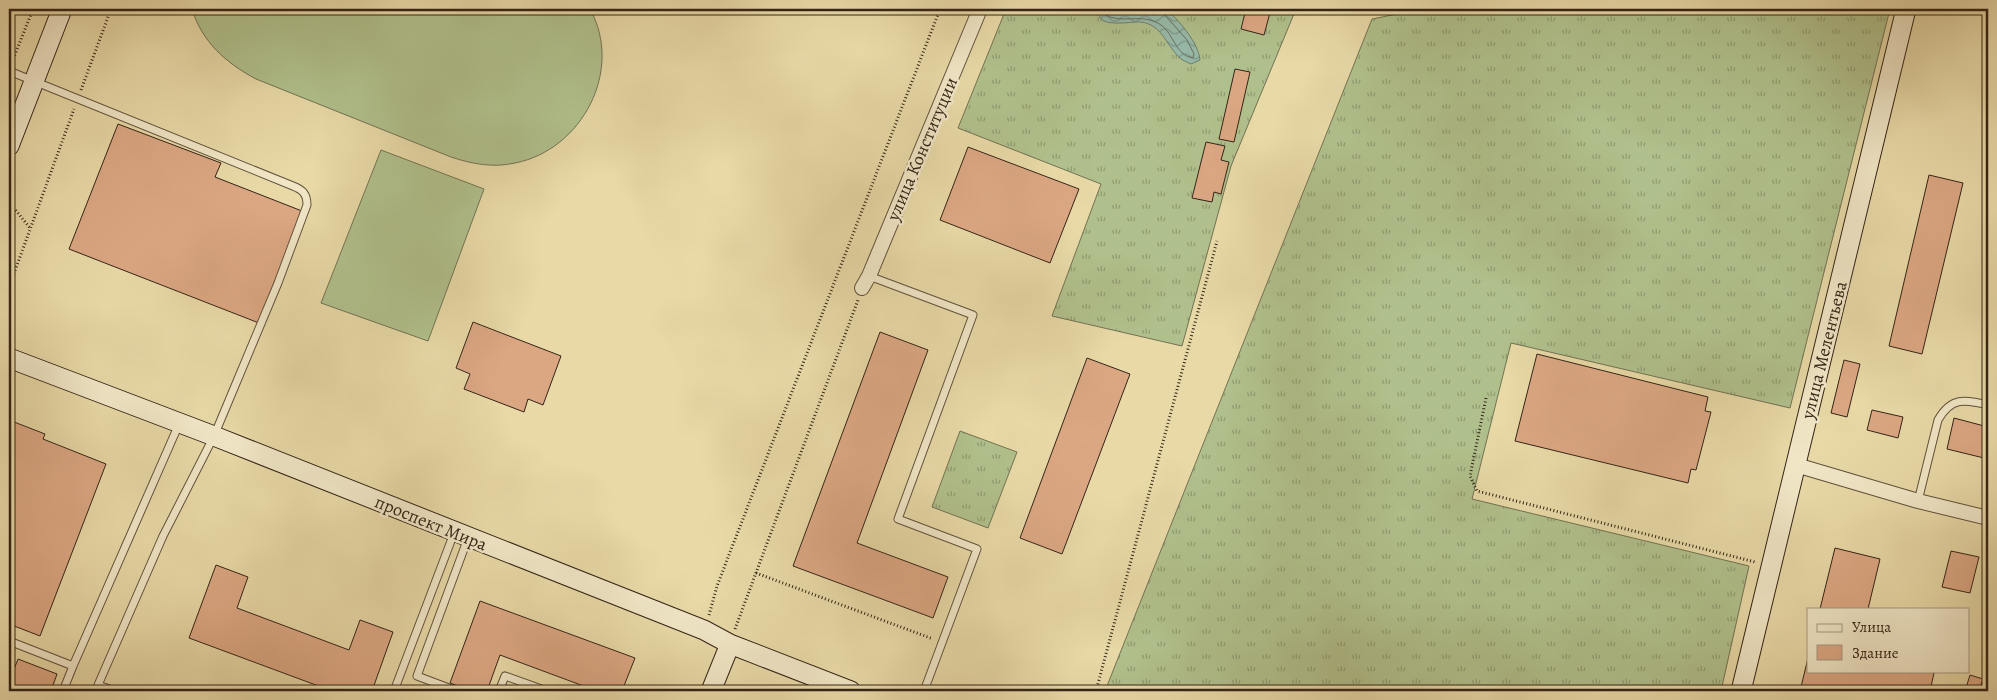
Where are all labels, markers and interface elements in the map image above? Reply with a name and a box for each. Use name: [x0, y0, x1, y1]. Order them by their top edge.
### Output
street label: улица Конституции: [881, 74, 963, 225]
street label: улица Мелентьева: [1795, 278, 1853, 422]
street label: проспект Мира: [371, 490, 491, 557]
legend: [1807, 608, 1970, 672]
text: Улица: [1852, 617, 1891, 637]
text: Здание: [1852, 643, 1899, 663]

